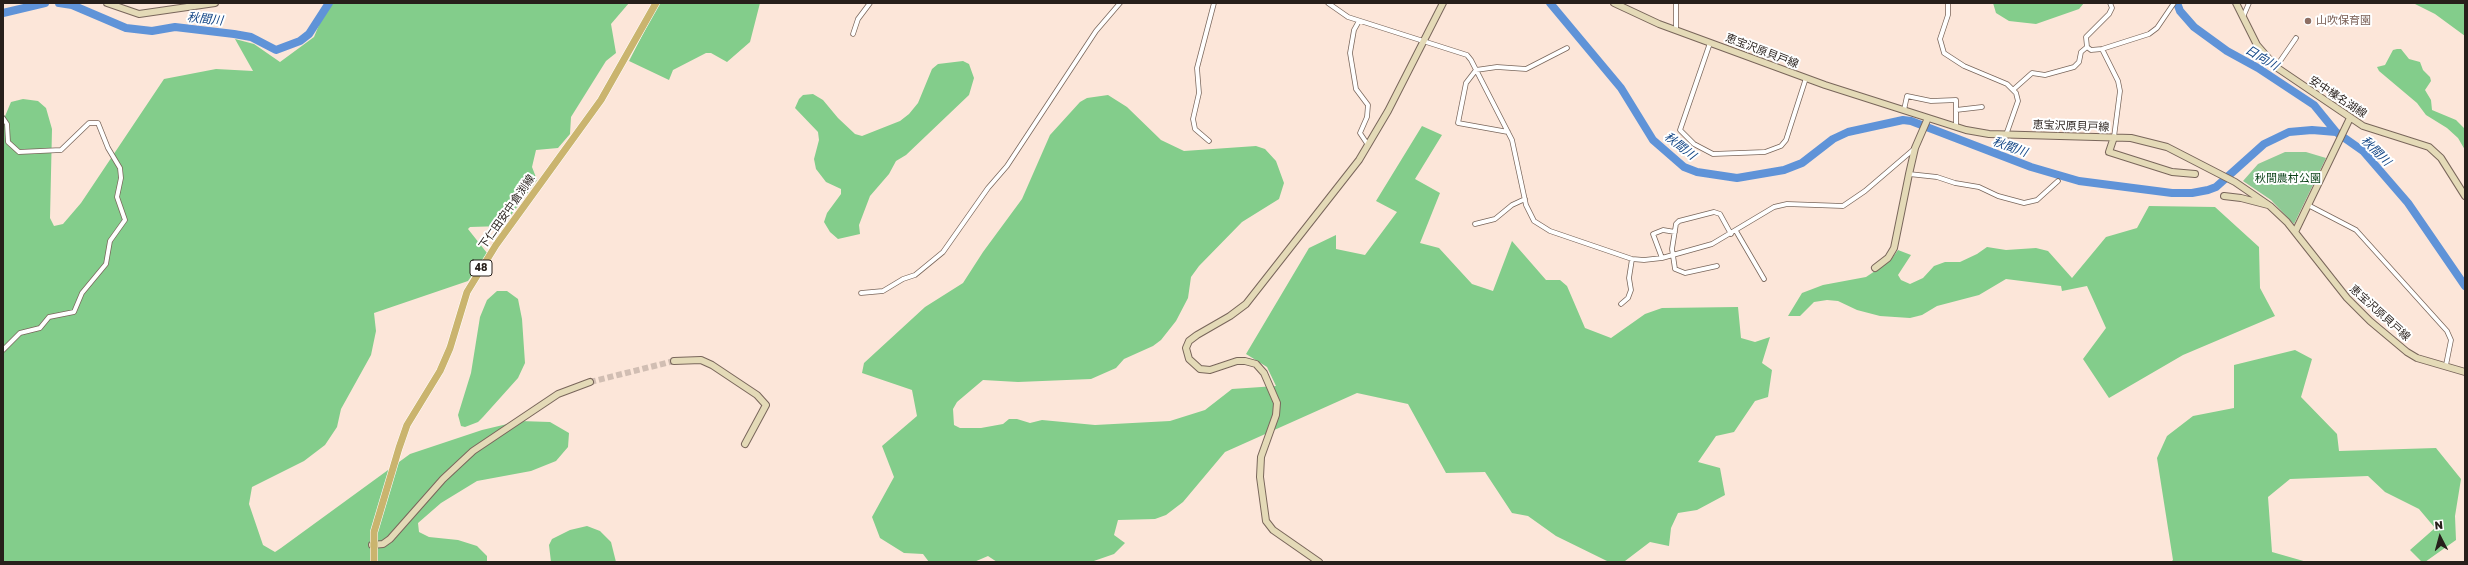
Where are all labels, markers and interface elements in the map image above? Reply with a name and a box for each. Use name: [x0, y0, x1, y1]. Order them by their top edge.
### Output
water label: 秋間川: [186, 10, 224, 28]
place label: 山吹保育園: [2316, 14, 2371, 28]
marker: 山吹保育園: [2303, 16, 2313, 26]
street label: 恵宝沢原貝戸線: [1724, 31, 1800, 71]
water label: 日向川: [2243, 43, 2281, 73]
street label: 安中榛名湖線: [2307, 73, 2369, 121]
street label: 恵宝沢原貝戸線: [2032, 118, 2110, 134]
water label: 秋間川: [1661, 129, 1699, 163]
water label: 秋間川: [2358, 133, 2394, 169]
water label: 秋間川: [1991, 134, 2029, 160]
street label: 下仁田安中倉渕線: [476, 172, 538, 252]
park label: 秋間農村公園: [2255, 172, 2321, 186]
road number: 48: [470, 260, 492, 276]
street label: 恵宝沢原貝戸線: [2347, 282, 2413, 344]
north arrow: [2420, 517, 2460, 557]
text: N: [2434, 518, 2444, 531]

